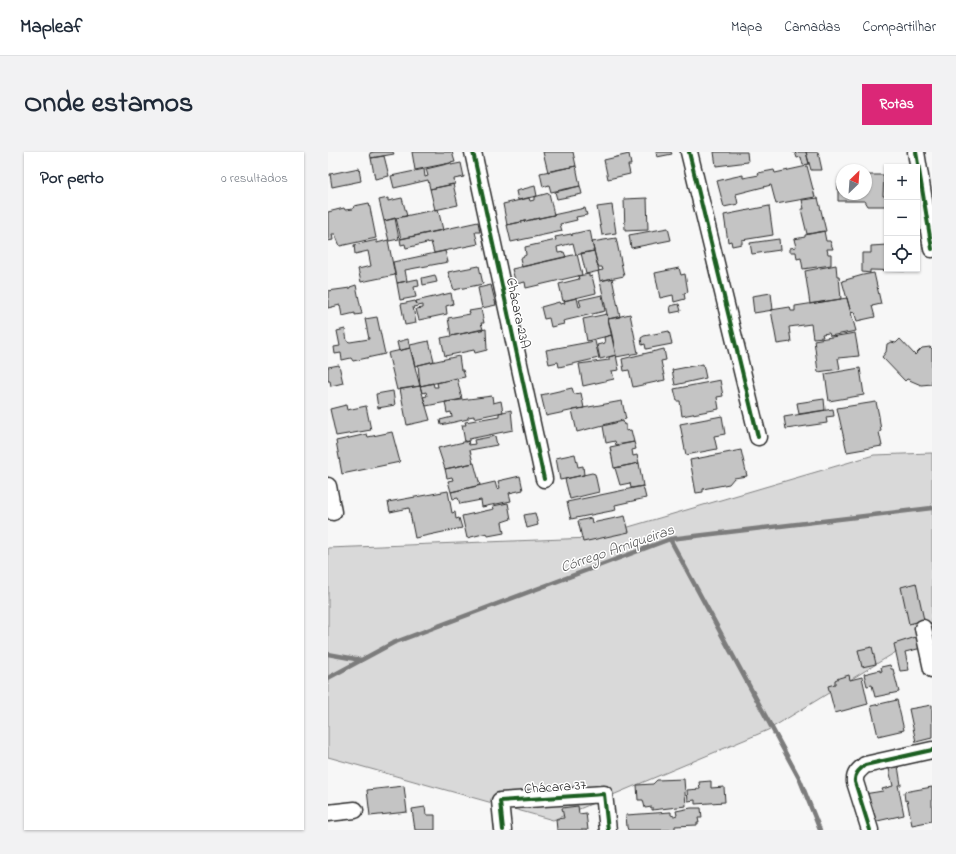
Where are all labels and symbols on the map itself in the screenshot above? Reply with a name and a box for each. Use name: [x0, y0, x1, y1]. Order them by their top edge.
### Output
north arrow: [836, 164, 872, 200]
street label: Chácara 23A: [500, 276, 535, 351]
water label: Córrego Arniqueiras: [558, 519, 678, 580]
street label: Chácara 37: [523, 775, 587, 800]

